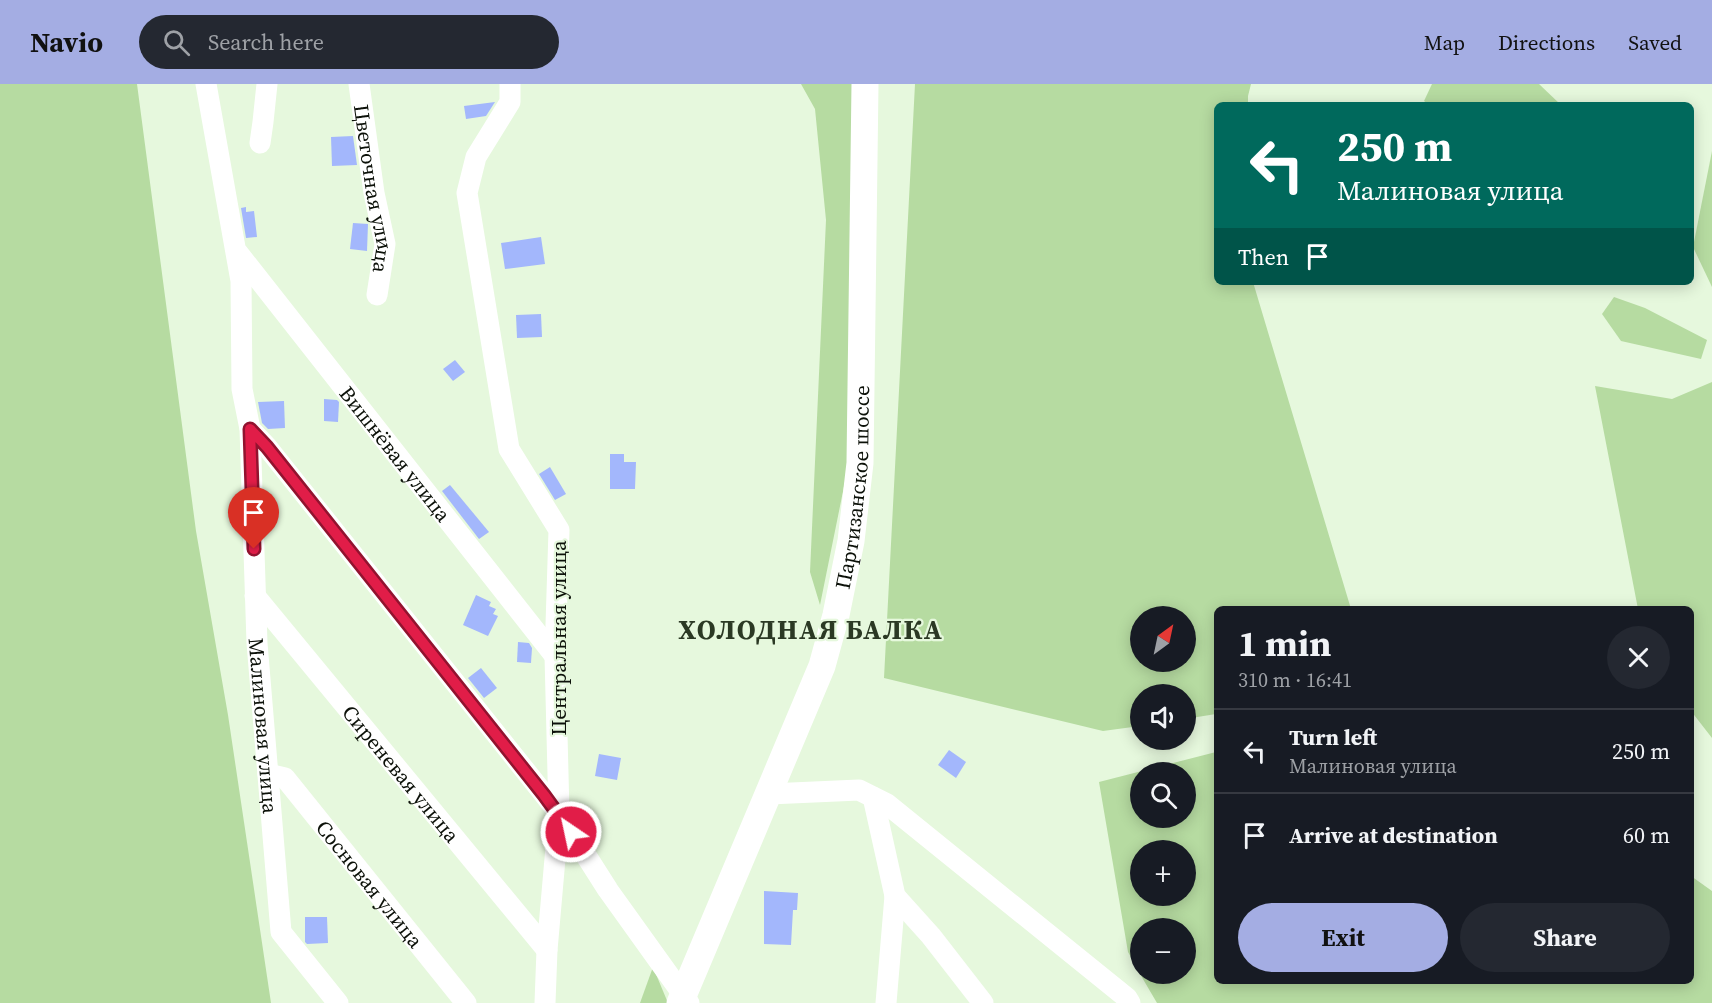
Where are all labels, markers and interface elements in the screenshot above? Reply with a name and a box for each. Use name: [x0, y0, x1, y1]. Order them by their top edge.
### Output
search box: [139, 15, 559, 69]
text: Navio: [30, 23, 103, 61]
icon: search: [160, 26, 193, 59]
text: Search here: [208, 27, 324, 57]
text: Map: [1424, 28, 1465, 57]
text: Directions: [1498, 28, 1595, 57]
text: Saved: [1628, 28, 1682, 57]
street label: Цветочная улица: [347, 102, 400, 275]
text: 250 m: [1337, 117, 1452, 175]
icon: left: [1238, 126, 1316, 204]
text: Малиновая улица: [1337, 172, 1564, 209]
icon: arrive: [1301, 240, 1334, 273]
text: Then: [1238, 242, 1289, 272]
street label: Вишнёвая улица: [333, 379, 458, 528]
street label: Партизанское шоссе: [827, 385, 876, 591]
pin: [228, 487, 279, 549]
icon: arrive: [237, 496, 270, 529]
street label: Центральная улица: [544, 540, 573, 736]
north arrow: [1130, 606, 1196, 672]
map controls: [1130, 606, 1196, 984]
district label: ХОЛОДНАЯ БАЛКА: [679, 611, 943, 648]
text: 1 min: [1238, 619, 1331, 668]
button: close: [1607, 626, 1670, 689]
street label: Малиновая улица: [242, 637, 286, 815]
text: 310 m · 16:41: [1238, 666, 1352, 694]
button: sound: [1130, 684, 1196, 750]
street label: Сиреневая улица: [336, 699, 467, 849]
text: Turn left: [1289, 722, 1377, 752]
icon: left: [1238, 735, 1271, 768]
text: 250 m: [1612, 736, 1670, 766]
text: Малиновая улица: [1289, 752, 1457, 780]
button: search: [1130, 762, 1196, 828]
position arrow: [539, 800, 603, 864]
street label: Сосновая улица: [310, 814, 430, 954]
icon: arrive: [1238, 819, 1271, 852]
text: Arrive at destination: [1289, 820, 1498, 850]
text: 60 m: [1623, 820, 1670, 850]
button: +: [1130, 840, 1196, 906]
button: Exit: [1238, 903, 1448, 972]
button: Share: [1460, 903, 1670, 972]
button: −: [1130, 918, 1196, 984]

